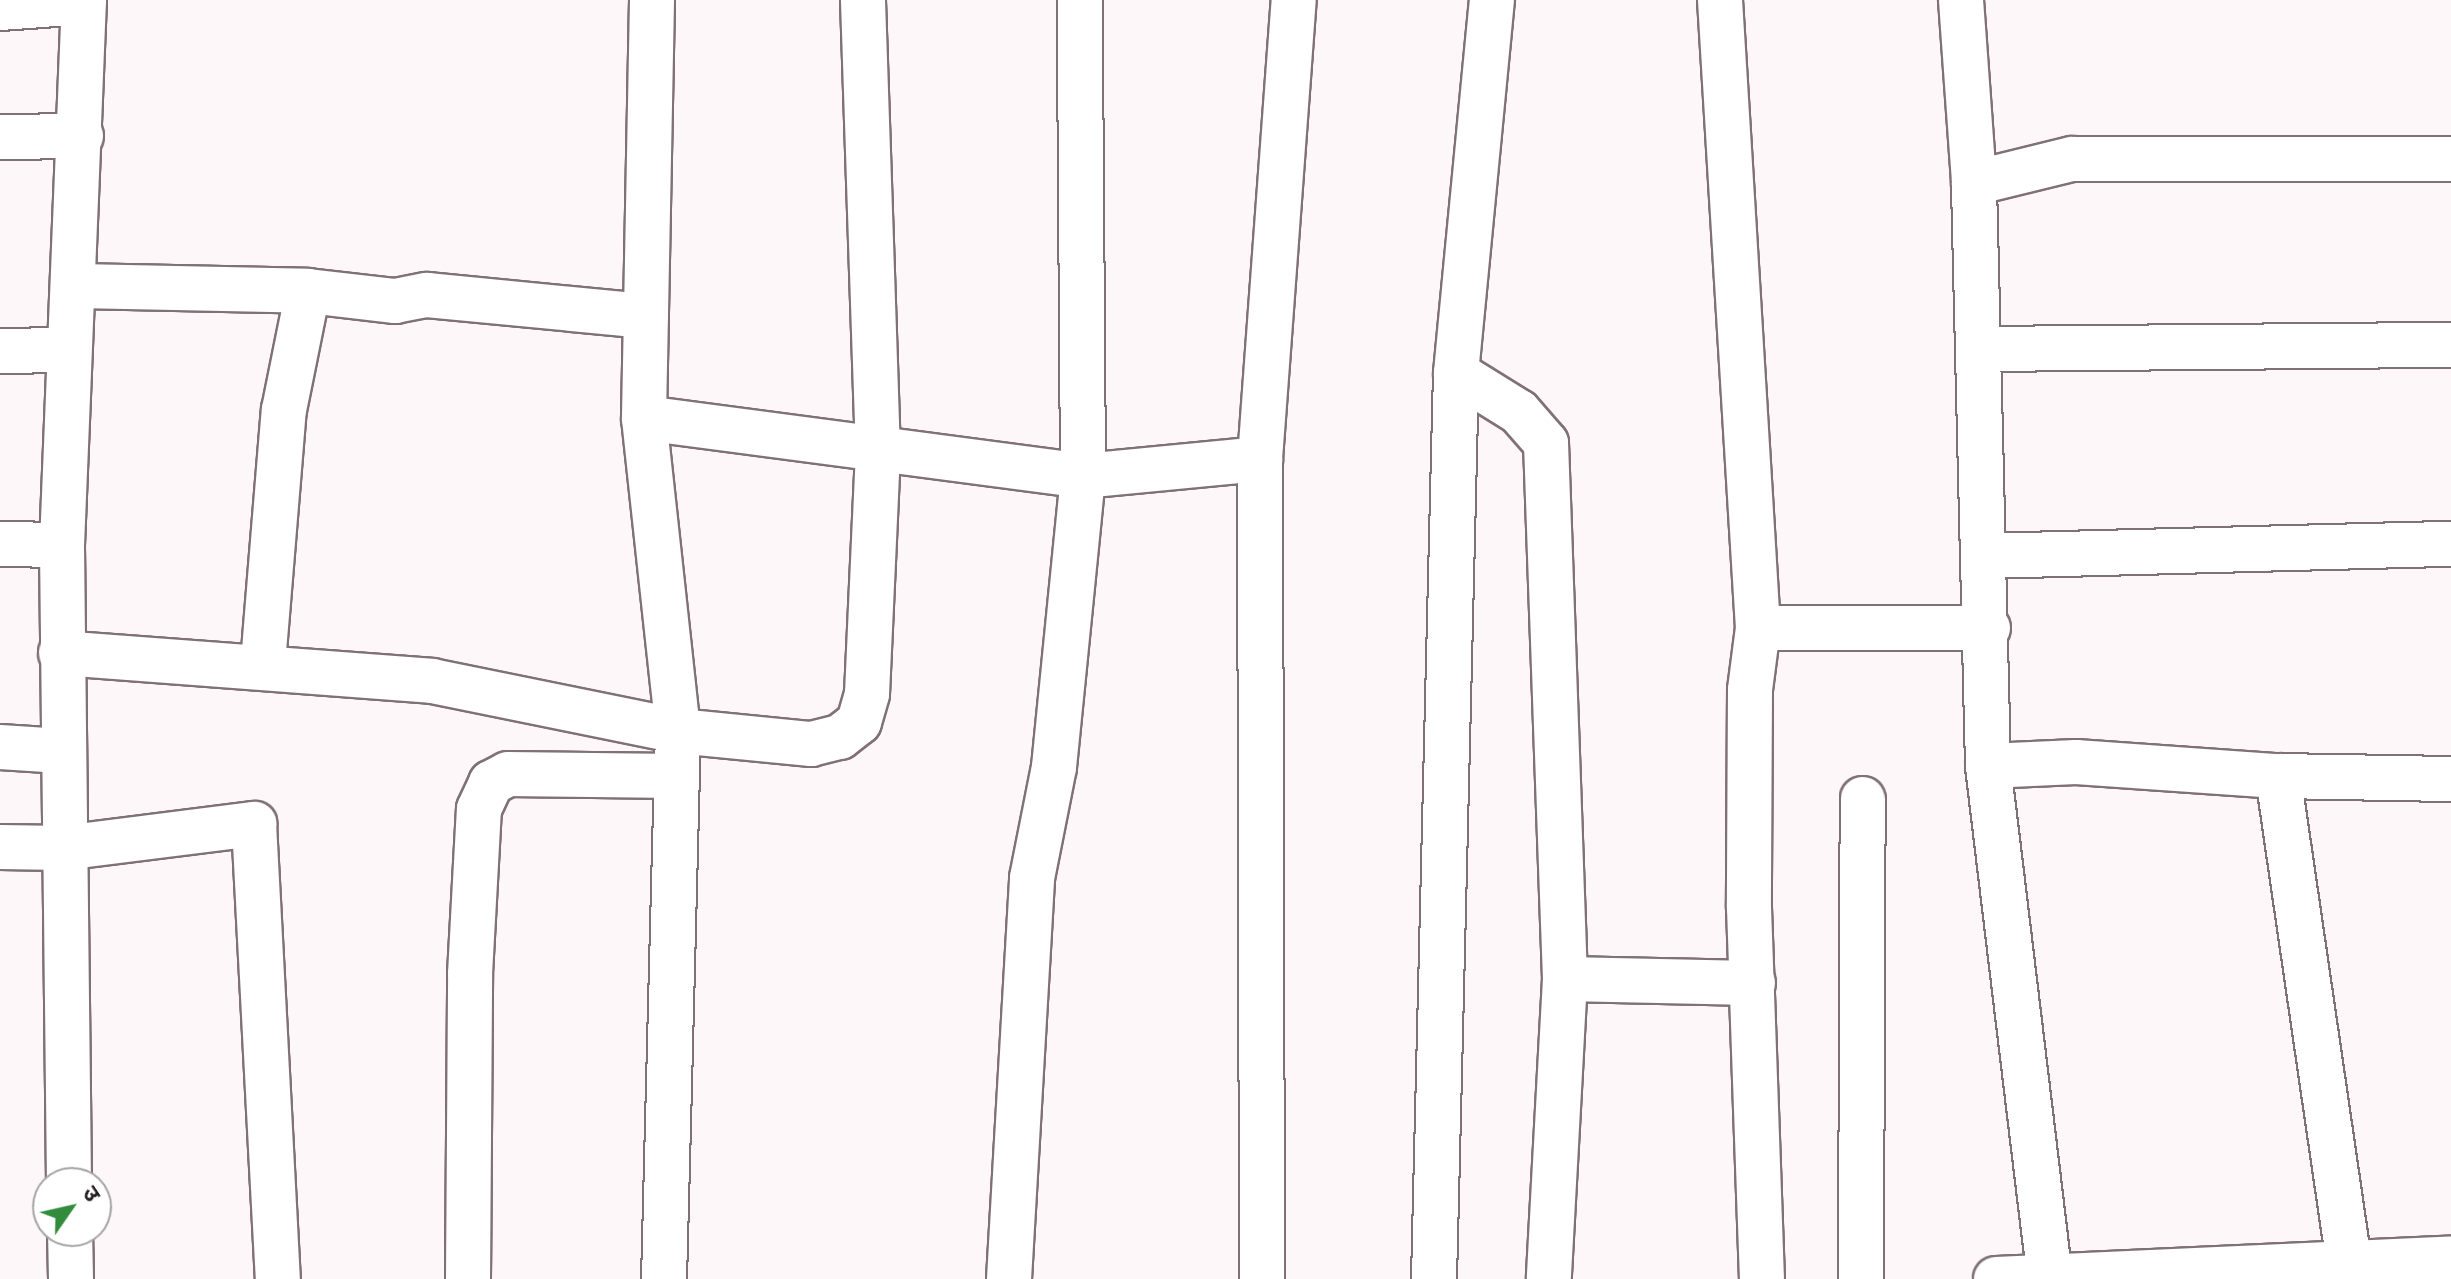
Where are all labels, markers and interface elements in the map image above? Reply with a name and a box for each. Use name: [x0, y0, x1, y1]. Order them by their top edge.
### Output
north arrow: [32, 1167, 112, 1247]
text: उ: [76, 1182, 105, 1207]

